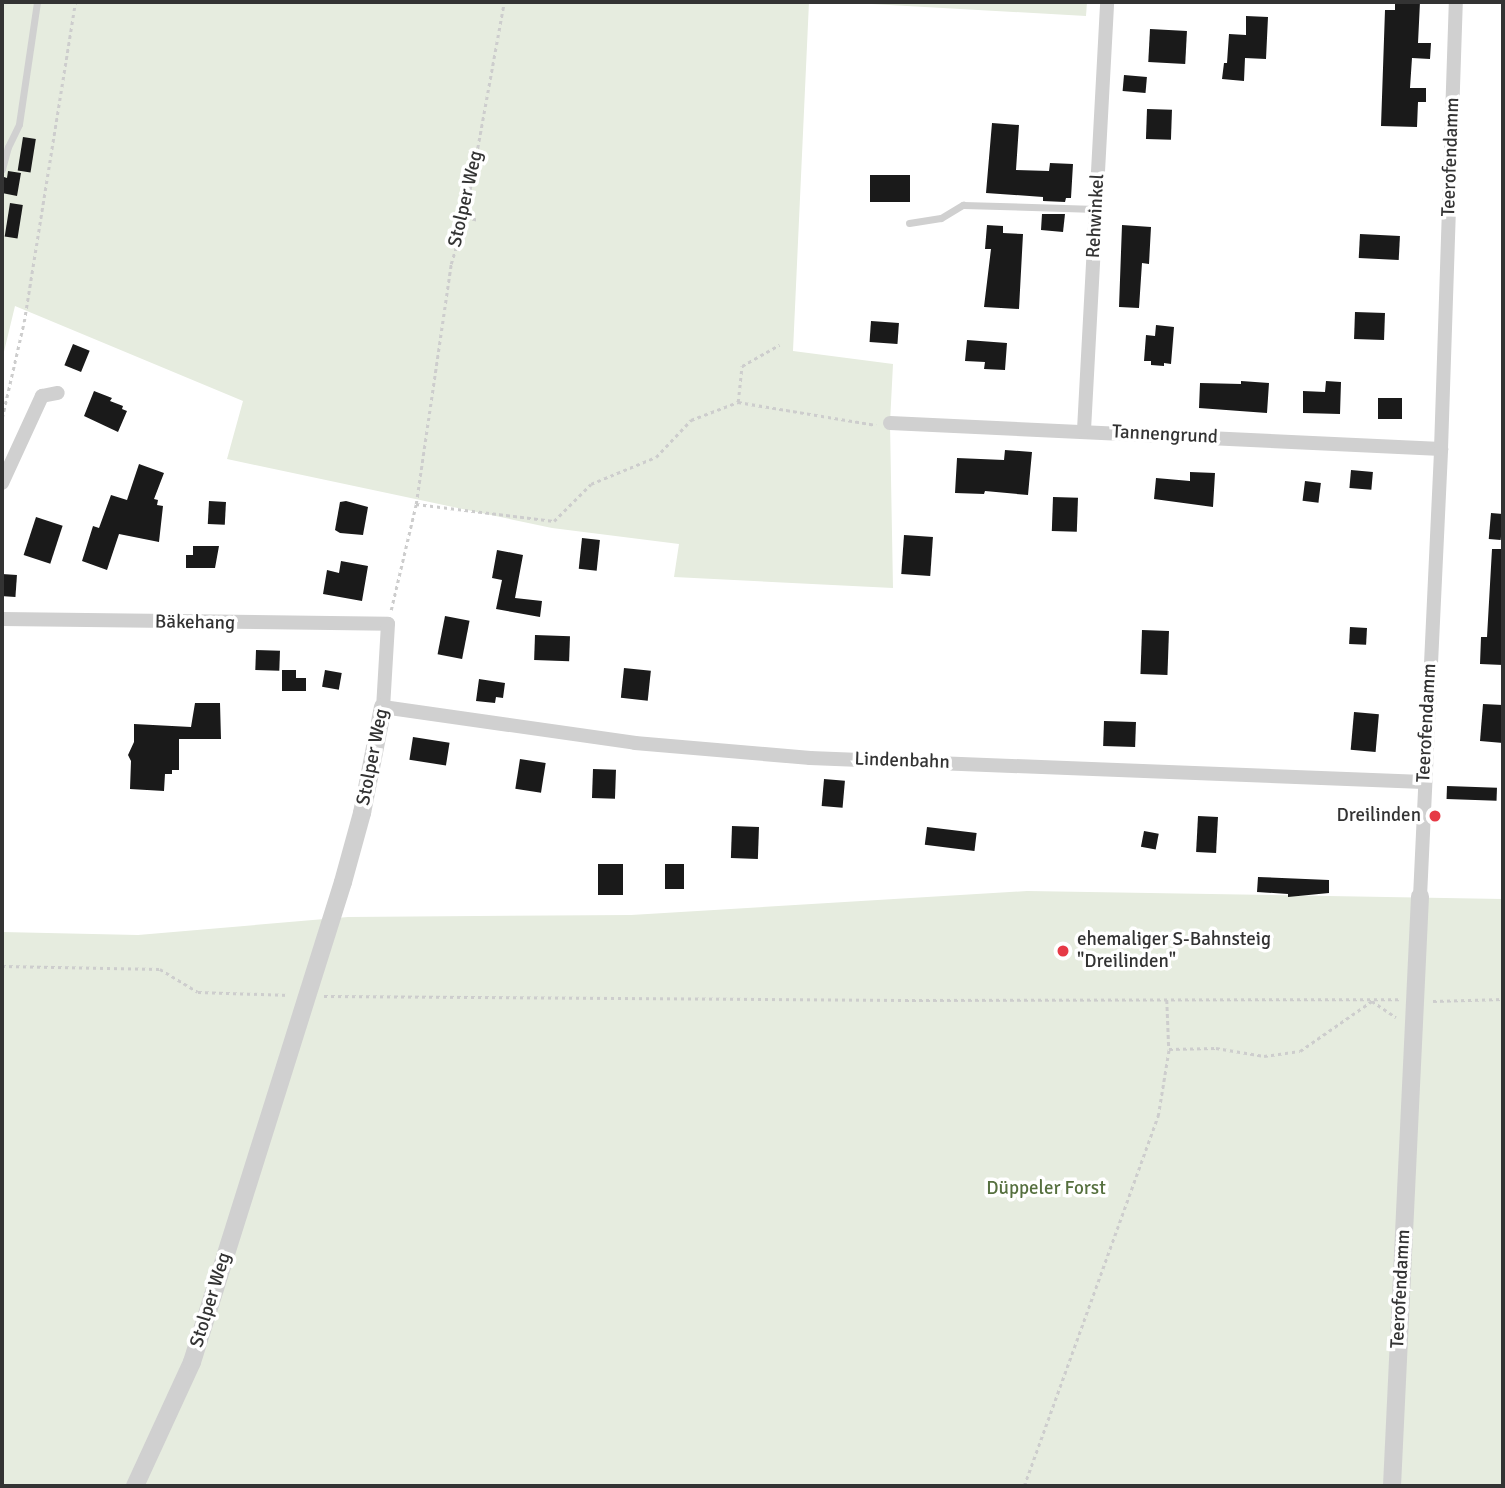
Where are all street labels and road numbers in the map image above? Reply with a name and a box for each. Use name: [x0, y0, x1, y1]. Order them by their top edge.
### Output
street label: Teerofendamm: [1438, 97, 1464, 217]
street label: Stolper Weg: [444, 149, 488, 249]
street label: Rehwinkel: [1082, 173, 1110, 259]
street label: Tannengrund: [1111, 421, 1219, 449]
street label: Bäkehang: [155, 611, 235, 635]
street label: Teerofendamm: [1412, 663, 1442, 783]
street label: Stolper Weg: [352, 707, 394, 807]
street label: Lindenbahn: [854, 748, 950, 774]
street label: Teerofendamm: [1386, 1229, 1416, 1349]
street label: Stolper Weg: [186, 1250, 236, 1350]

